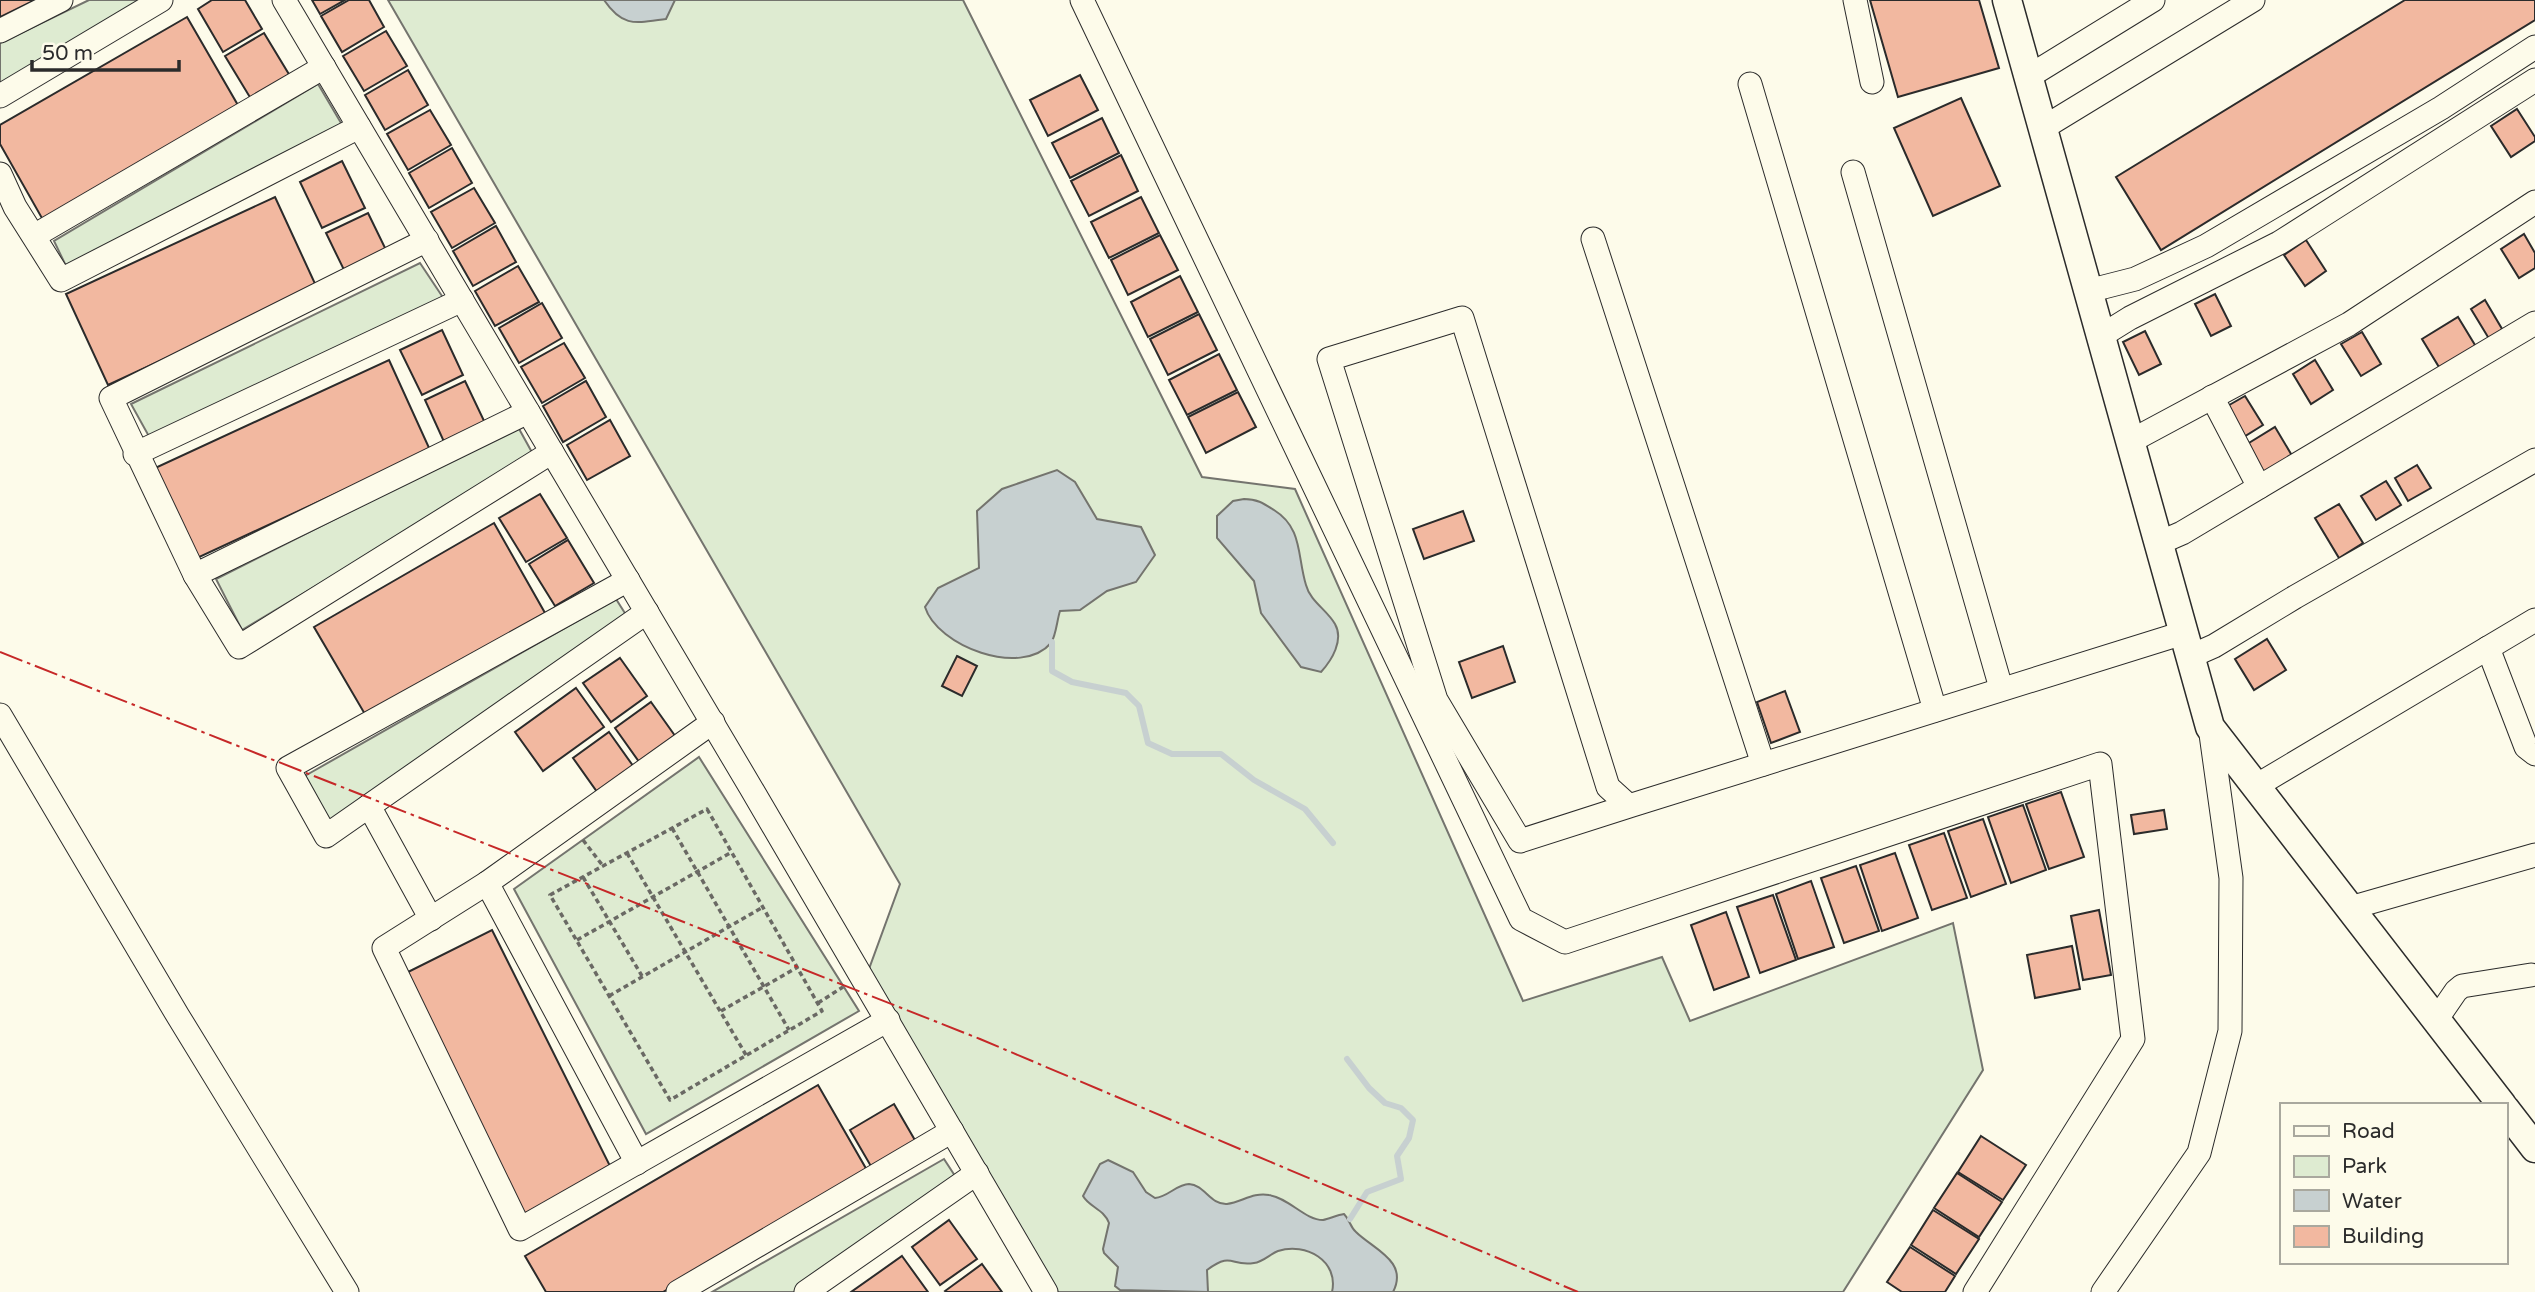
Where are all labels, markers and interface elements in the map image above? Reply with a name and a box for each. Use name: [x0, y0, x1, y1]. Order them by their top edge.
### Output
scale bar: [32, 28, 178, 72]
text: 50 m: [42, 41, 93, 66]
legend: [2280, 1103, 2507, 1264]
text: Road: [2342, 1119, 2395, 1144]
text: Park: [2342, 1154, 2387, 1179]
text: Water: [2342, 1189, 2402, 1214]
text: Building: [2342, 1224, 2424, 1249]

